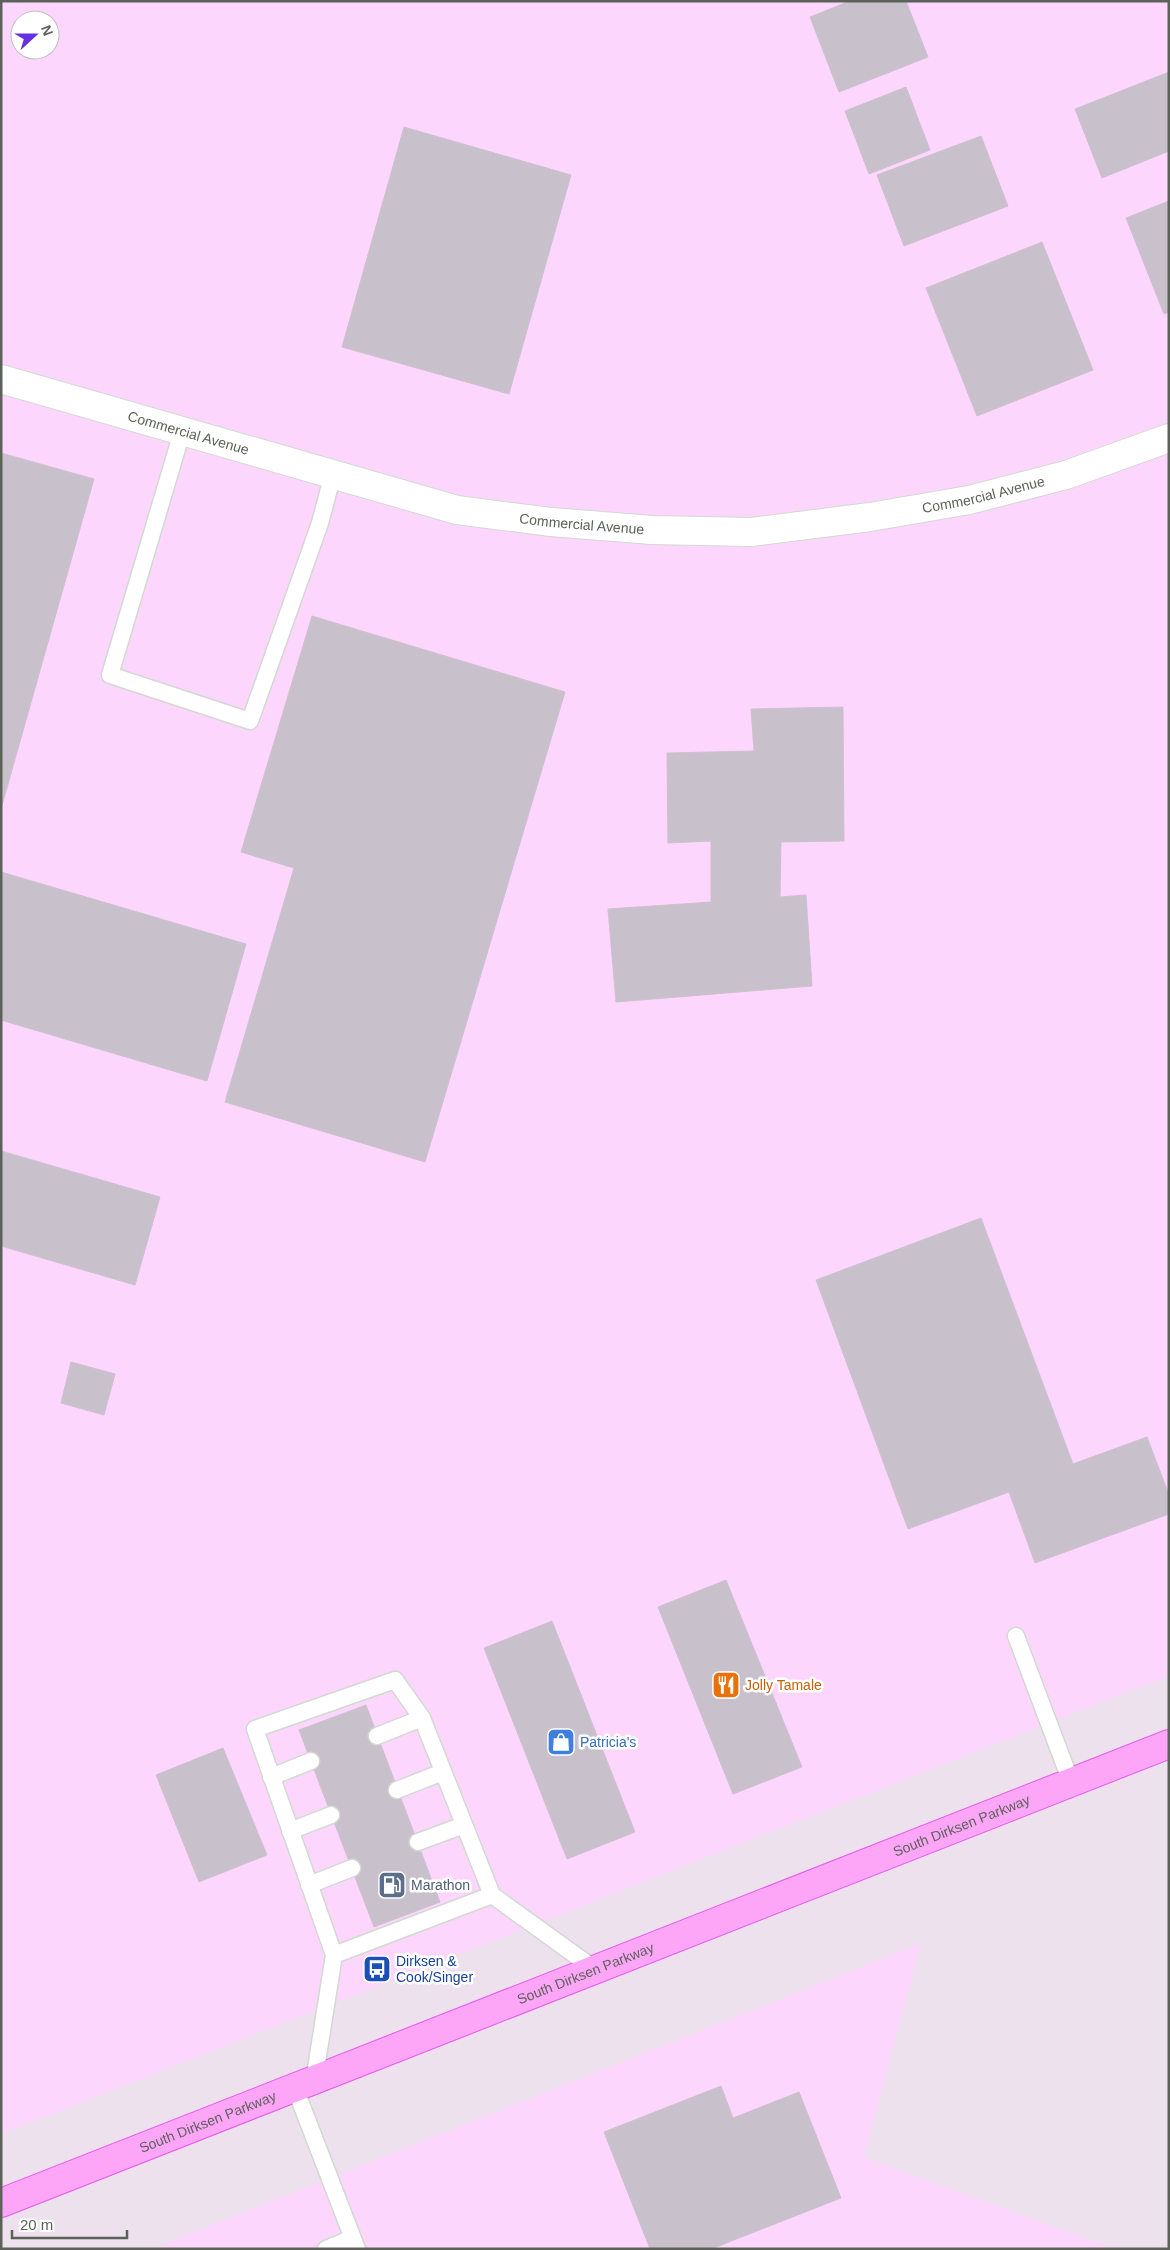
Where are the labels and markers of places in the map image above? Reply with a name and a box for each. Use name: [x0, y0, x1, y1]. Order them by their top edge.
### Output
restaurant icon: Jolly Tamale: [711, 1670, 741, 1700]
place label: Jolly Tamale: [745, 1677, 822, 1693]
shop icon: Patricia's: [546, 1727, 576, 1757]
place label: Patricia's: [580, 1734, 636, 1750]
fuel station icon: Marathon: [377, 1870, 407, 1900]
place label: Marathon: [411, 1877, 470, 1893]
place label: Dirksen & Cook/Singer: [396, 1953, 473, 1985]
bus stop icon: Dirksen & Cook/Singer: [362, 1954, 392, 1984]

